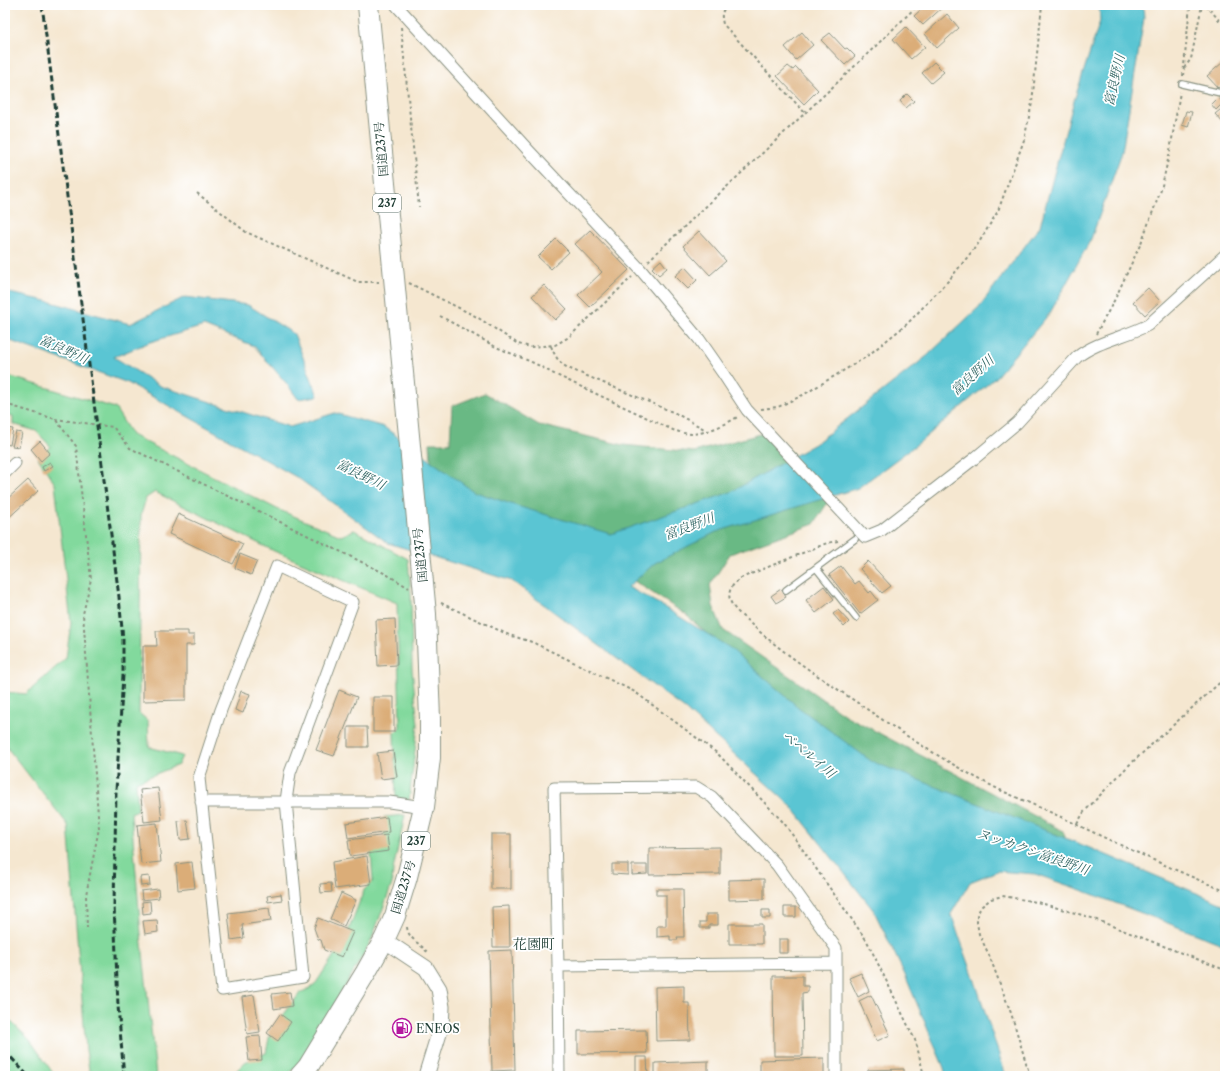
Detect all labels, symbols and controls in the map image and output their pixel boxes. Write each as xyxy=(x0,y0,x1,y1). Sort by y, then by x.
water label: 富良野川 xyxy=(1100,51,1128,107)
street label: 国道237号 xyxy=(371,121,391,177)
road number: 237 xyxy=(373,194,401,212)
water label: 富良野川 xyxy=(37,331,93,368)
water label: 富良野川 xyxy=(947,350,998,398)
water label: 富良野川 xyxy=(334,455,390,493)
water label: 富良野川 xyxy=(662,508,718,543)
street label: 国道237号 xyxy=(410,527,430,583)
water label: ベベルイ川 xyxy=(779,727,840,782)
water label: ヌッカクシ富良野川 xyxy=(975,824,1093,878)
road number: 237 xyxy=(402,832,430,850)
street label: 国道237号 xyxy=(388,858,418,916)
district label: 花園町 xyxy=(513,935,555,953)
fuel station icon: ENEOS xyxy=(391,1017,413,1039)
place label: ENEOS xyxy=(416,1021,460,1036)

